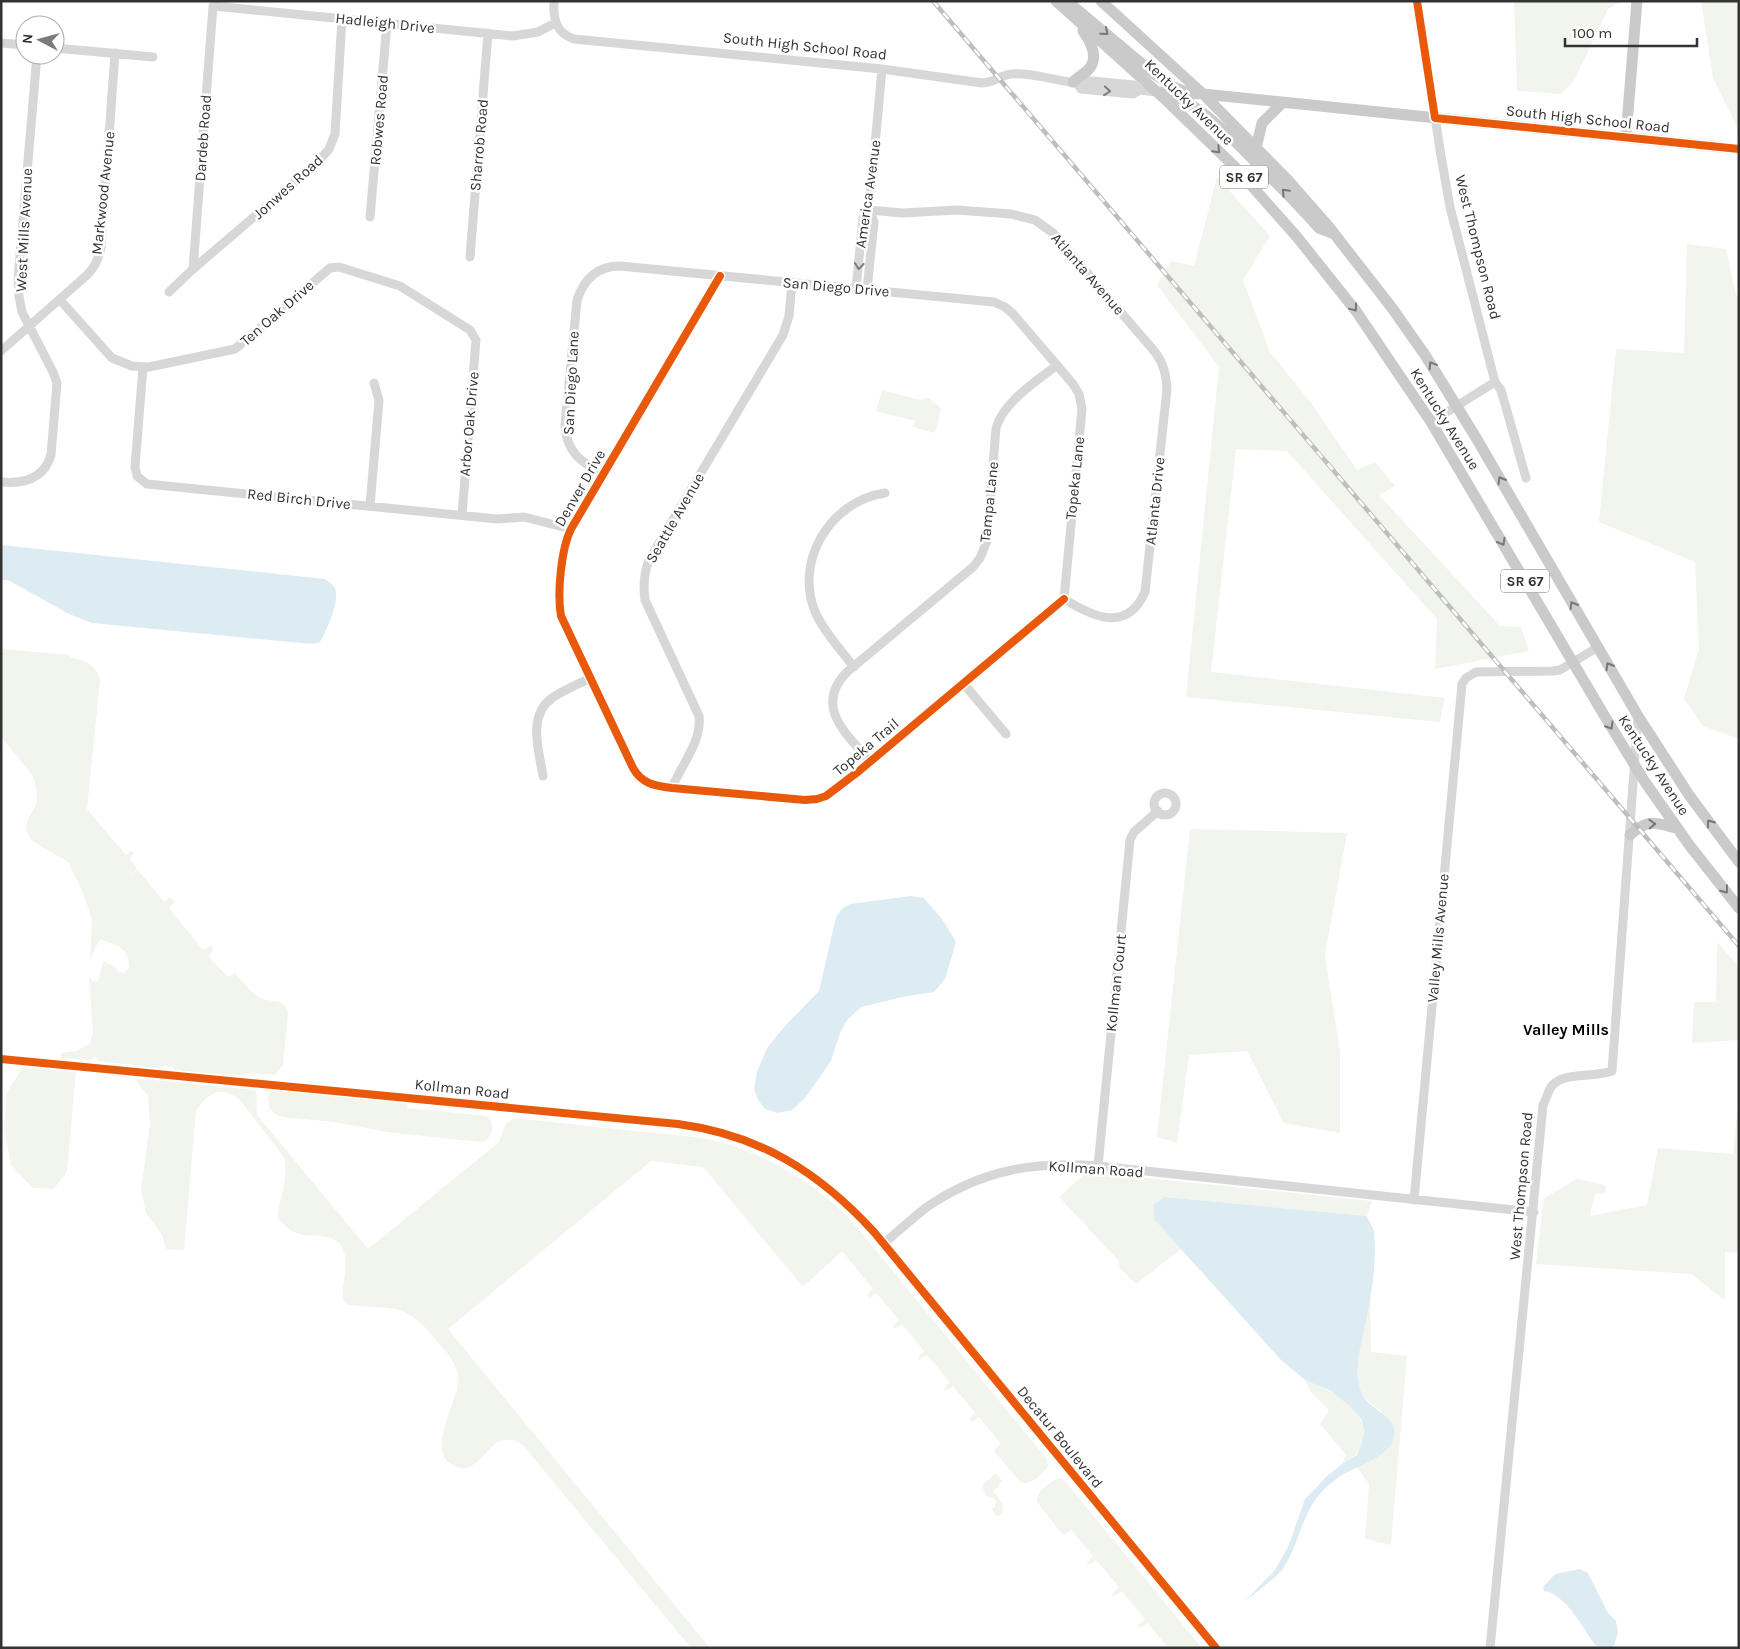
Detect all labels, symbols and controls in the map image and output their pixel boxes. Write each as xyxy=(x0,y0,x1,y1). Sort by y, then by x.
street label: Hadleigh Drive xyxy=(334,9,436,37)
north arrow xyxy=(15,15,65,65)
scale bar xyxy=(1565,15,1698,47)
text: 100 m xyxy=(1572,24,1612,42)
one-way arrow xyxy=(1099,26,1108,35)
street label: South High School Road xyxy=(722,28,888,64)
text: N xyxy=(19,33,37,45)
street label: Kentucky Avenue xyxy=(1141,55,1237,149)
street label: Robwes Road xyxy=(366,74,392,166)
one-way arrow xyxy=(1103,86,1111,97)
street label: Dardeb Road xyxy=(191,94,215,182)
street label: Sharrob Road xyxy=(466,98,492,192)
street label: South High School Road xyxy=(1505,101,1671,137)
street label: Markwood Avenue xyxy=(88,130,118,256)
street label: America Avenue xyxy=(851,139,885,249)
one-way arrow xyxy=(1211,144,1220,153)
street label: Jonwes Road xyxy=(249,151,327,223)
road number: SR 67 xyxy=(1220,166,1268,188)
street label: West Mills Avenue xyxy=(12,168,36,292)
street label: West Thompson Road xyxy=(1451,173,1505,321)
one-way arrow xyxy=(1282,188,1291,197)
street label: Atlanta Avenue xyxy=(1048,229,1128,319)
one-way arrow xyxy=(853,262,864,270)
street label: San Diego Drive xyxy=(782,273,890,301)
street label: Ten Oak Drive xyxy=(236,276,318,350)
one-way arrow xyxy=(1348,302,1356,311)
street label: San Diego Lane xyxy=(559,330,583,436)
one-way arrow xyxy=(1428,362,1438,371)
street label: Kentucky Avenue xyxy=(1407,365,1483,473)
street label: Arbor Oak Drive xyxy=(455,371,483,477)
street label: Topeka Lane xyxy=(1062,436,1088,520)
street label: Denver Drive xyxy=(551,446,609,530)
street label: Atlanta Drive xyxy=(1141,456,1169,546)
street label: Tampa Lane xyxy=(976,461,1002,543)
street label: Seattle Avenue xyxy=(642,470,708,566)
one-way arrow xyxy=(1497,477,1507,486)
street label: Red Birch Drive xyxy=(246,485,352,513)
one-way arrow xyxy=(1496,537,1506,546)
road number: SR 67 xyxy=(1501,570,1549,592)
one-way arrow xyxy=(1569,601,1579,610)
one-way arrow xyxy=(1605,663,1615,672)
street label: Kentucky Avenue xyxy=(1615,711,1693,819)
street label: Topeka Trail xyxy=(830,714,902,780)
one-way arrow xyxy=(1604,720,1614,729)
one-way arrow xyxy=(1649,819,1657,829)
one-way arrow xyxy=(1707,819,1716,829)
street label: Valley Mills Avenue xyxy=(1423,873,1453,1003)
one-way arrow xyxy=(1719,884,1727,893)
street label: Kollman Court xyxy=(1102,933,1130,1033)
district label: Valley Mills xyxy=(1523,1020,1609,1039)
street label: Kollman Road xyxy=(414,1075,510,1103)
street label: West Thompson Road xyxy=(1506,1111,1536,1261)
street label: Kollman Road xyxy=(1048,1157,1144,1181)
street label: Decatur Boulevard xyxy=(1013,1382,1107,1492)

